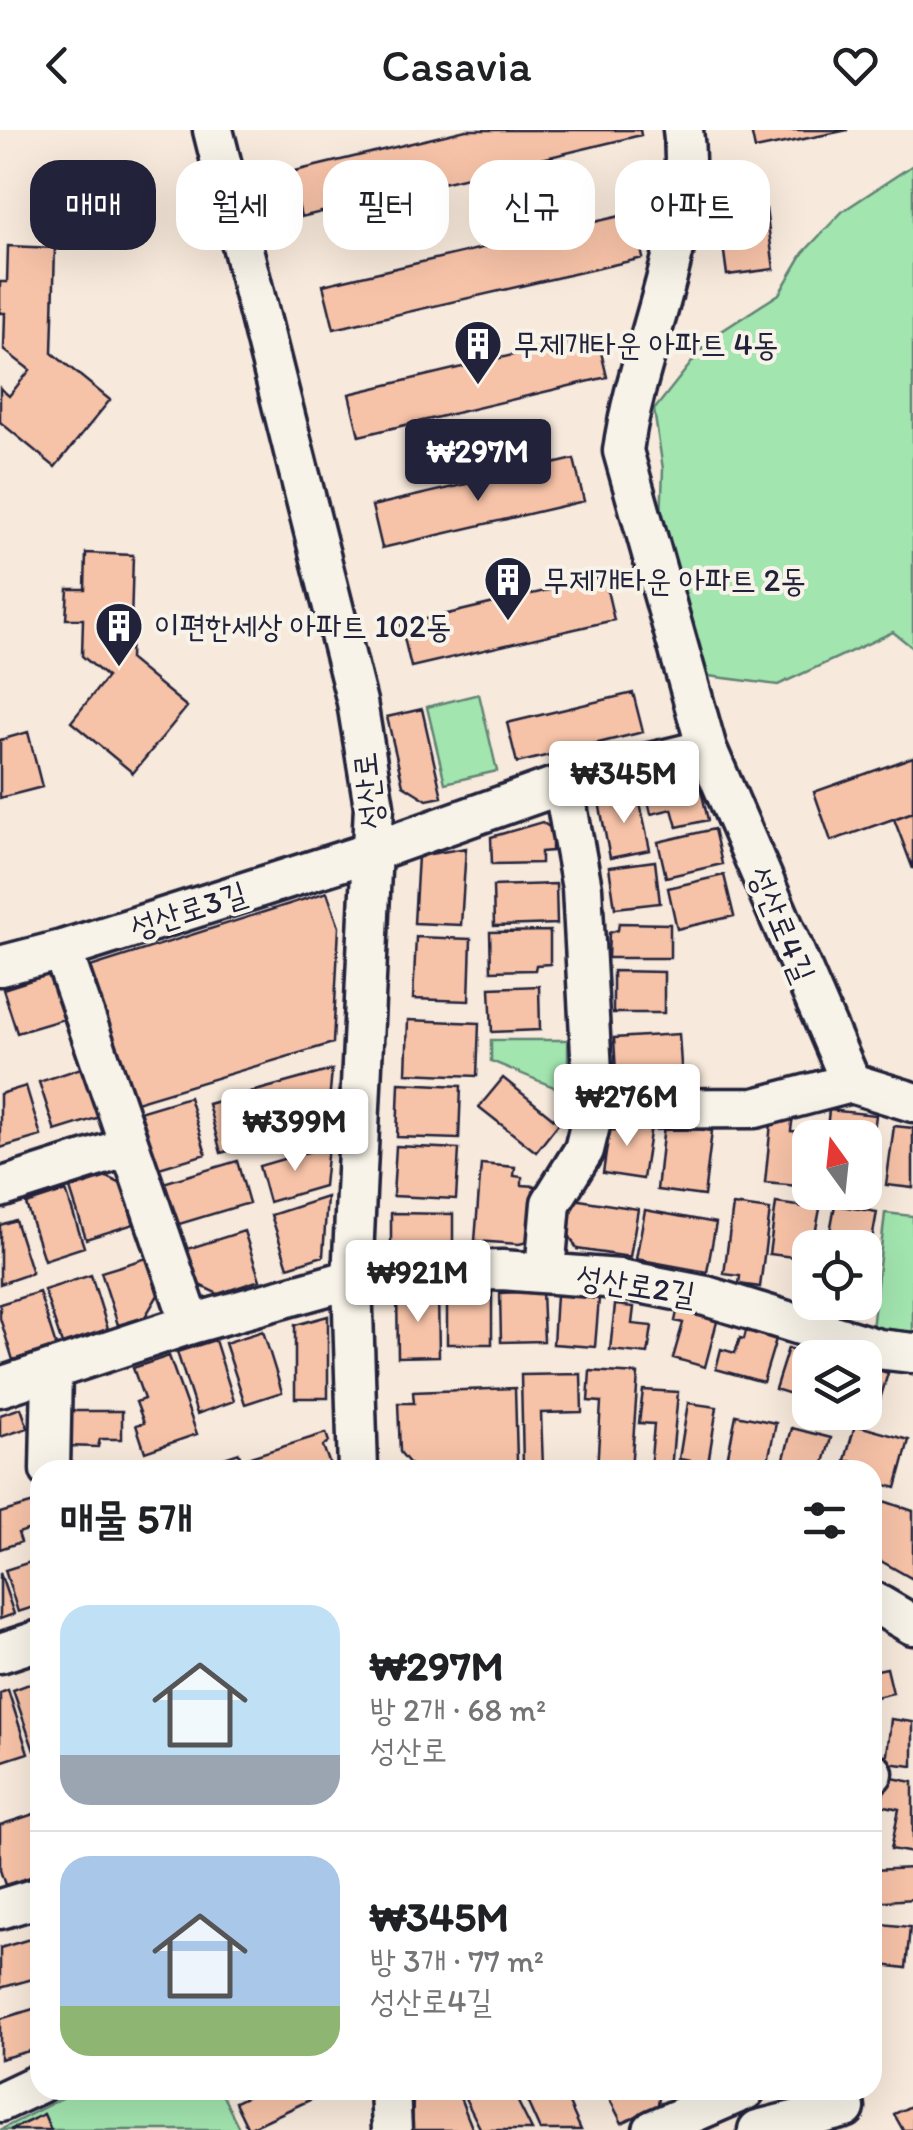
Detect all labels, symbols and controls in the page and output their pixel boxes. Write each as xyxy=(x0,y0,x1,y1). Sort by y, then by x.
icon: back xyxy=(30,38,85,93)
text: Casavia xyxy=(381,38,532,92)
icon: heart xyxy=(828,38,883,93)
chip: 매매 xyxy=(30,160,156,250)
chip: 월세 xyxy=(176,160,303,250)
chip: 필터 xyxy=(323,160,449,250)
chip: 신규 xyxy=(469,160,595,250)
chip: 아파트 xyxy=(615,160,770,250)
building icon: 무제개타운 아파트 4동 xyxy=(452,318,504,386)
place label: 무제개타운 아파트 4동 xyxy=(513,325,778,363)
pin: ₩297M xyxy=(408,419,548,504)
text: ₩297M xyxy=(427,432,529,470)
building icon: 무제개타운 아파트 2동 xyxy=(482,554,534,622)
place label: 무제개타운 아파트 2동 xyxy=(543,561,806,599)
building icon: 이편한세상 아파트 102동 xyxy=(93,600,145,668)
place label: 이편한세상 아파트 102동 xyxy=(154,607,452,645)
pin: ₩345M xyxy=(554,741,694,826)
street label: 성산로 xyxy=(345,751,391,831)
text: ₩345M xyxy=(571,754,677,792)
street label: 성산로4길 xyxy=(741,860,823,988)
street label: 성산로3길 xyxy=(125,873,251,947)
pin: ₩276M xyxy=(557,1064,697,1149)
text: ₩276M xyxy=(576,1077,678,1115)
pin: ₩399M xyxy=(225,1089,365,1174)
text: ₩399M xyxy=(243,1102,347,1140)
north arrow xyxy=(792,1120,882,1210)
map controls xyxy=(792,1120,882,1430)
button: locate xyxy=(792,1230,882,1320)
pin: ₩921M xyxy=(348,1240,488,1325)
text: ₩921M xyxy=(368,1253,468,1291)
street label: 성산로2길 xyxy=(574,1257,698,1313)
button: layers xyxy=(792,1340,882,1430)
text: 매물 5개 xyxy=(60,1493,193,1544)
icon: filters xyxy=(797,1493,852,1548)
text: ₩297M xyxy=(370,1640,504,1691)
icon: home xyxy=(140,1645,260,1765)
text: 방 2개 · 68 m² xyxy=(370,1691,546,1729)
text: 성산로 xyxy=(370,1731,447,1769)
text: ₩345M xyxy=(370,1891,509,1942)
icon: home xyxy=(140,1896,260,2016)
text: 방 3개 · 77 m² xyxy=(370,1942,544,1980)
text: 성산로4길 xyxy=(370,1982,492,2020)

